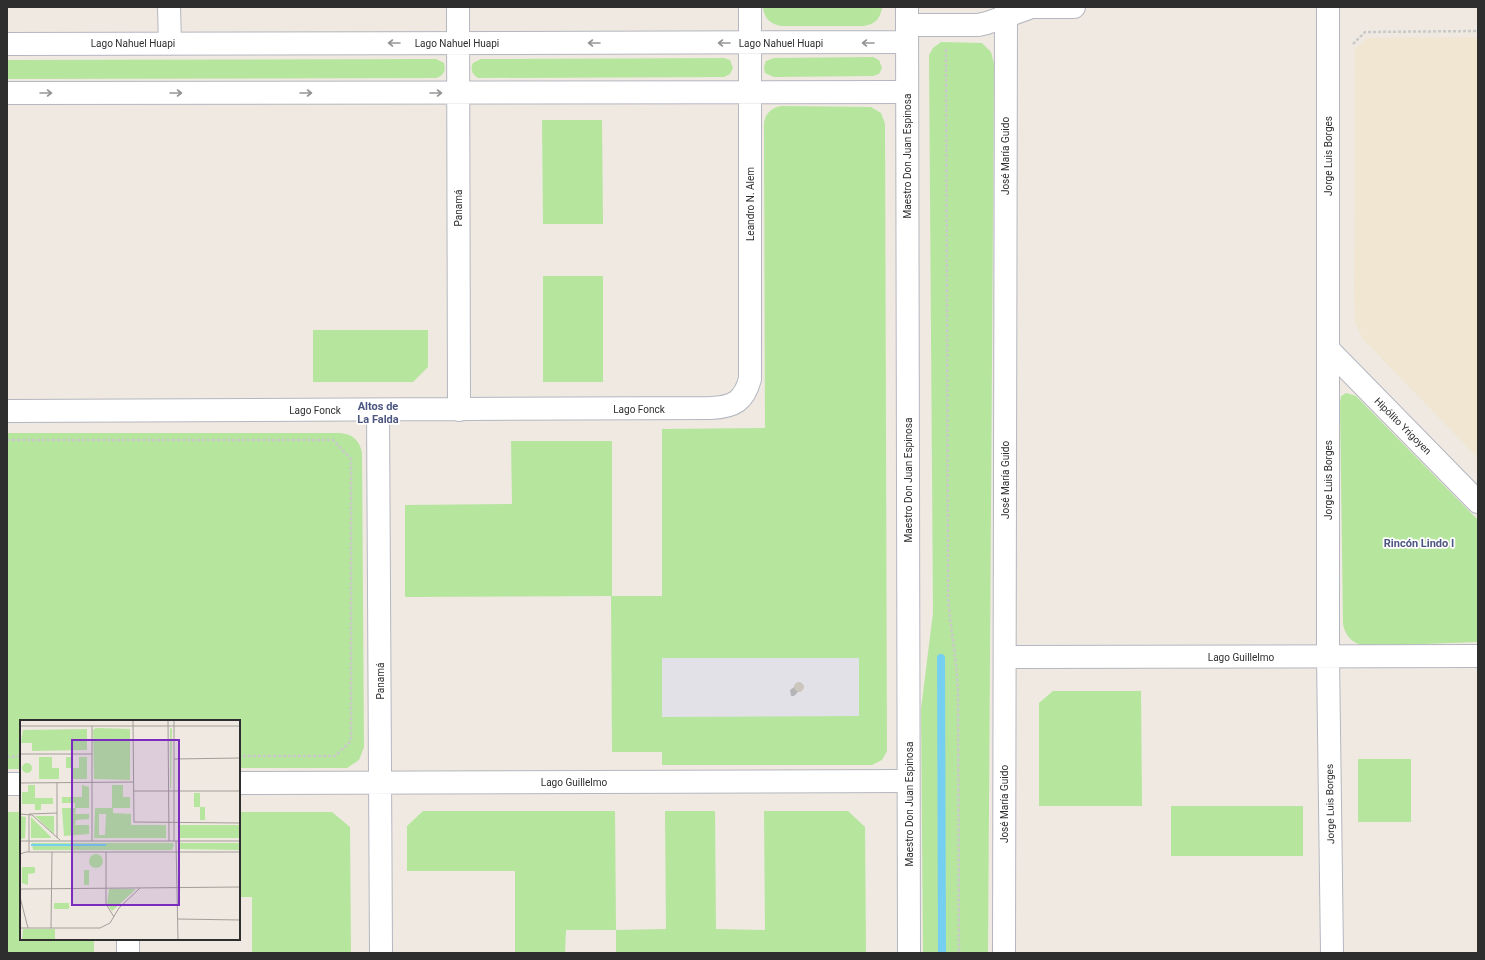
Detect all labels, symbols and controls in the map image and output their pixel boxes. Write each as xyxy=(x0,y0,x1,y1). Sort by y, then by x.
street label: Lago Nahuel Huapi xyxy=(91,38,175,49)
street label: Lago Nahuel Huapi xyxy=(415,38,499,49)
street label: Lago Nahuel Huapi xyxy=(739,38,823,49)
one-way arrow xyxy=(388,39,401,47)
one-way arrow xyxy=(588,39,601,47)
one-way arrow xyxy=(718,39,731,47)
one-way arrow xyxy=(862,39,875,46)
one-way arrow xyxy=(39,89,52,97)
one-way arrow xyxy=(169,89,182,97)
one-way arrow xyxy=(299,89,312,97)
one-way arrow xyxy=(429,89,442,97)
street label: Maestro Don Juan Espinosa xyxy=(902,94,913,218)
street label: Jorge Luis Borges xyxy=(1323,116,1334,196)
street label: José María Guido xyxy=(1000,117,1011,195)
street label: Leandro N. Alem xyxy=(745,167,756,241)
street label: Panamá xyxy=(453,190,464,226)
street label: Hipólito Yrigoyen xyxy=(1372,395,1434,457)
district label: Altos de La Falda xyxy=(357,400,399,426)
street label: Lago Fonck xyxy=(613,404,666,415)
street label: Lago Fonck xyxy=(289,405,342,416)
street label: Maestro Don Juan Espinosa xyxy=(903,418,914,542)
street label: Jorge Luis Borges xyxy=(1323,440,1334,520)
street label: José María Guido xyxy=(1000,441,1011,519)
district label: Rincón Lindo I xyxy=(1384,537,1454,550)
street label: Lago Guillelmo xyxy=(1208,652,1275,663)
street label: Panamá xyxy=(375,663,386,699)
inset map xyxy=(20,720,240,940)
street label: Maestro Don Juan Espinosa xyxy=(904,742,915,866)
street label: Jorge Luis Borges xyxy=(1324,764,1336,844)
street label: José María Guido xyxy=(999,765,1010,843)
street label: Lago Guillelmo xyxy=(541,777,608,788)

